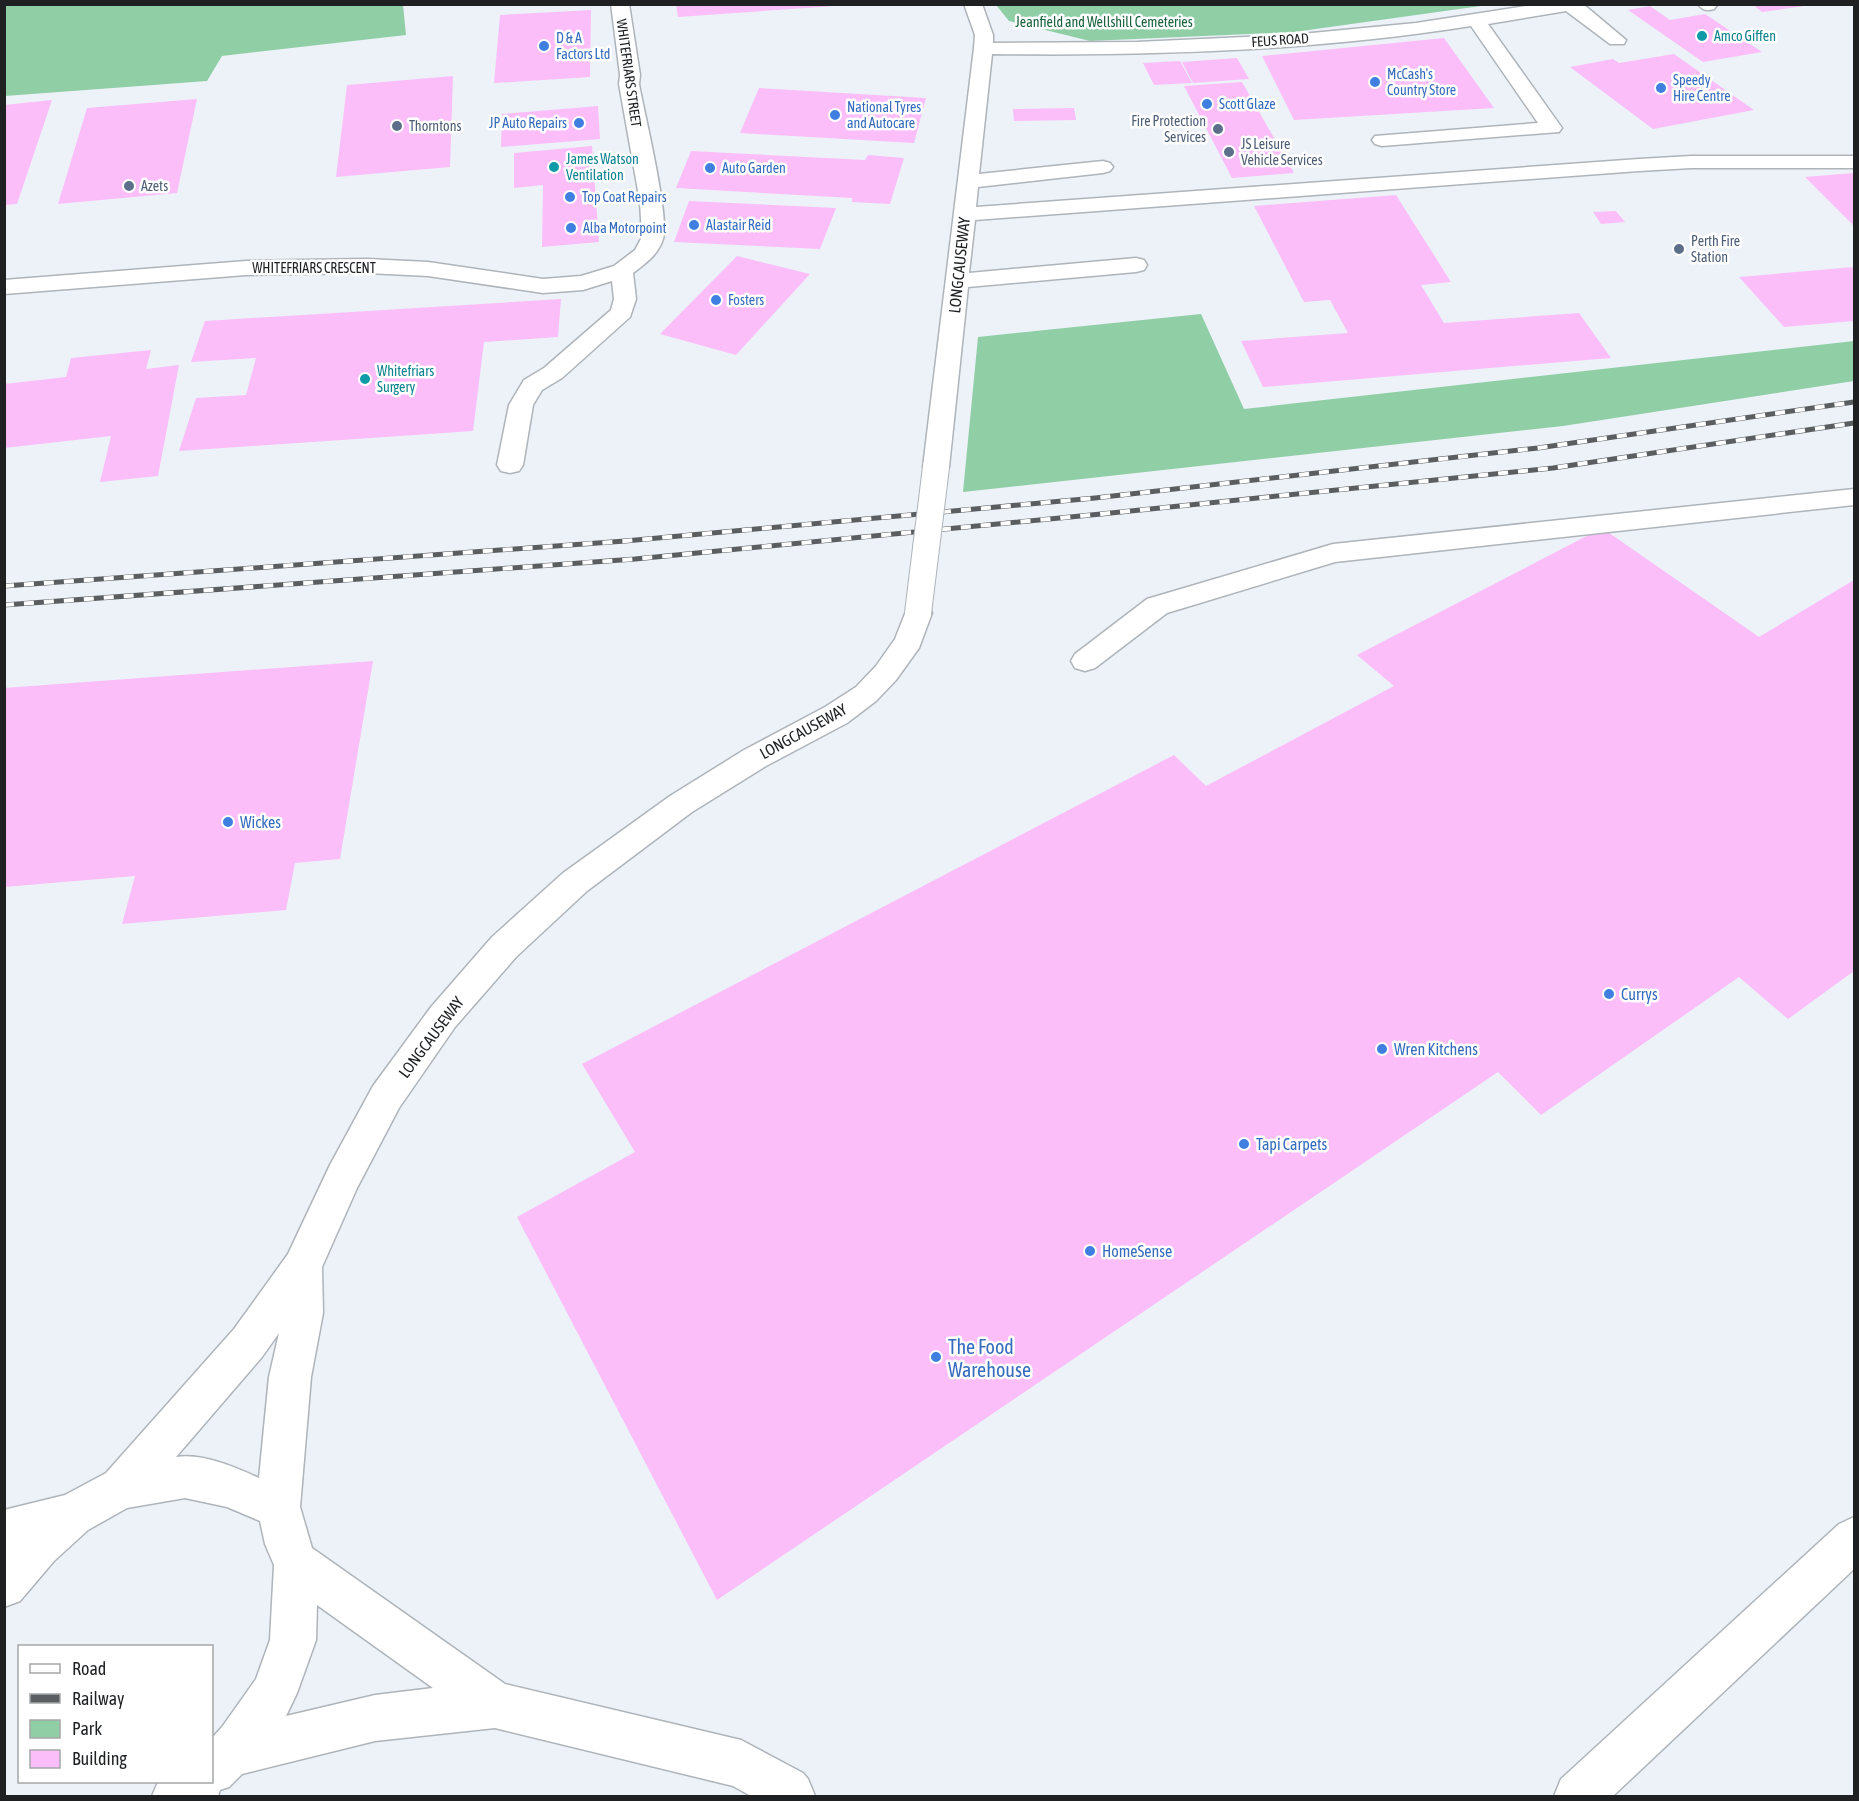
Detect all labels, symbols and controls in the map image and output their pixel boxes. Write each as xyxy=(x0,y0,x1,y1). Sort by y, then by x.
park label: Jeanfield and Wellshill Cemeteries xyxy=(1015,14,1193,30)
street label: WHITEFRIARS STREET xyxy=(613,18,645,128)
place label: Amco Giffen xyxy=(1714,28,1776,44)
marker: Amco Giffen xyxy=(1695,29,1709,43)
place label: D & A Factors Ltd xyxy=(556,30,610,62)
street label: FEUS ROAD xyxy=(1251,30,1309,50)
marker: D & A Factors Ltd xyxy=(537,39,551,53)
place label: McCash's Country Store xyxy=(1387,66,1456,98)
place label: Speedy Hire Centre xyxy=(1673,72,1731,104)
marker: McCash's Country Store xyxy=(1368,75,1382,89)
marker: Speedy Hire Centre xyxy=(1654,81,1668,95)
place label: Scott Glaze xyxy=(1219,96,1276,112)
marker: Scott Glaze xyxy=(1200,97,1214,111)
place label: National Tyres and Autocare xyxy=(847,99,921,131)
marker: National Tyres and Autocare xyxy=(828,108,842,122)
place label: Fire Protection Services xyxy=(1131,113,1206,145)
place label: JP Auto Repairs xyxy=(489,115,567,131)
marker: JP Auto Repairs xyxy=(572,116,586,130)
place label: Thorntons xyxy=(409,118,461,134)
marker: Thorntons xyxy=(390,119,404,133)
marker: Fire Protection Services xyxy=(1211,122,1225,136)
place label: JS Leisure Vehicle Services xyxy=(1241,136,1323,168)
marker: JS Leisure Vehicle Services xyxy=(1222,145,1236,159)
place label: James Watson Ventilation xyxy=(566,151,639,183)
marker: James Watson Ventilation xyxy=(547,160,561,174)
place label: Auto Garden xyxy=(722,160,786,176)
marker: Auto Garden xyxy=(703,161,717,175)
place label: Azets xyxy=(141,178,168,194)
marker: Azets xyxy=(122,179,136,193)
place label: Top Coat Repairs xyxy=(582,189,667,205)
marker: Top Coat Repairs xyxy=(563,190,577,204)
street label: LONGCAUSEWAY xyxy=(945,215,973,314)
place label: Alastair Reid xyxy=(706,217,771,233)
marker: Alastair Reid xyxy=(687,218,701,232)
place label: Alba Motorpoint xyxy=(583,220,666,236)
marker: Alba Motorpoint xyxy=(564,221,578,235)
place label: Perth Fire Station xyxy=(1691,233,1740,265)
marker: Perth Fire Station xyxy=(1672,242,1686,256)
street label: WHITEFRIARS CRESCENT xyxy=(252,260,376,276)
place label: Fosters xyxy=(728,292,764,308)
marker: Fosters xyxy=(709,293,723,307)
place label: Whitefriars Surgery xyxy=(377,363,434,395)
marker: Whitefriars Surgery xyxy=(358,372,372,386)
street label: LONGCAUSEWAY xyxy=(756,699,850,762)
place label: Wickes xyxy=(240,813,281,831)
marker: Wickes xyxy=(221,815,235,829)
place label: Currys xyxy=(1621,985,1658,1004)
marker: Currys xyxy=(1602,987,1616,1001)
street label: LONGCAUSEWAY xyxy=(395,992,468,1081)
place label: Wren Kitchens xyxy=(1394,1040,1478,1058)
marker: Wren Kitchens xyxy=(1375,1042,1389,1056)
place label: Tapi Carpets xyxy=(1256,1135,1328,1154)
marker: Tapi Carpets xyxy=(1237,1137,1251,1151)
place label: HomeSense xyxy=(1102,1242,1172,1260)
marker: HomeSense xyxy=(1083,1244,1097,1258)
place label: The Food Warehouse xyxy=(948,1335,1031,1381)
marker: The Food Warehouse xyxy=(929,1350,943,1364)
legend xyxy=(18,1645,213,1783)
text: Road xyxy=(72,1658,106,1679)
text: Railway xyxy=(72,1688,124,1709)
text: Park xyxy=(72,1718,102,1739)
text: Building xyxy=(72,1748,127,1769)

